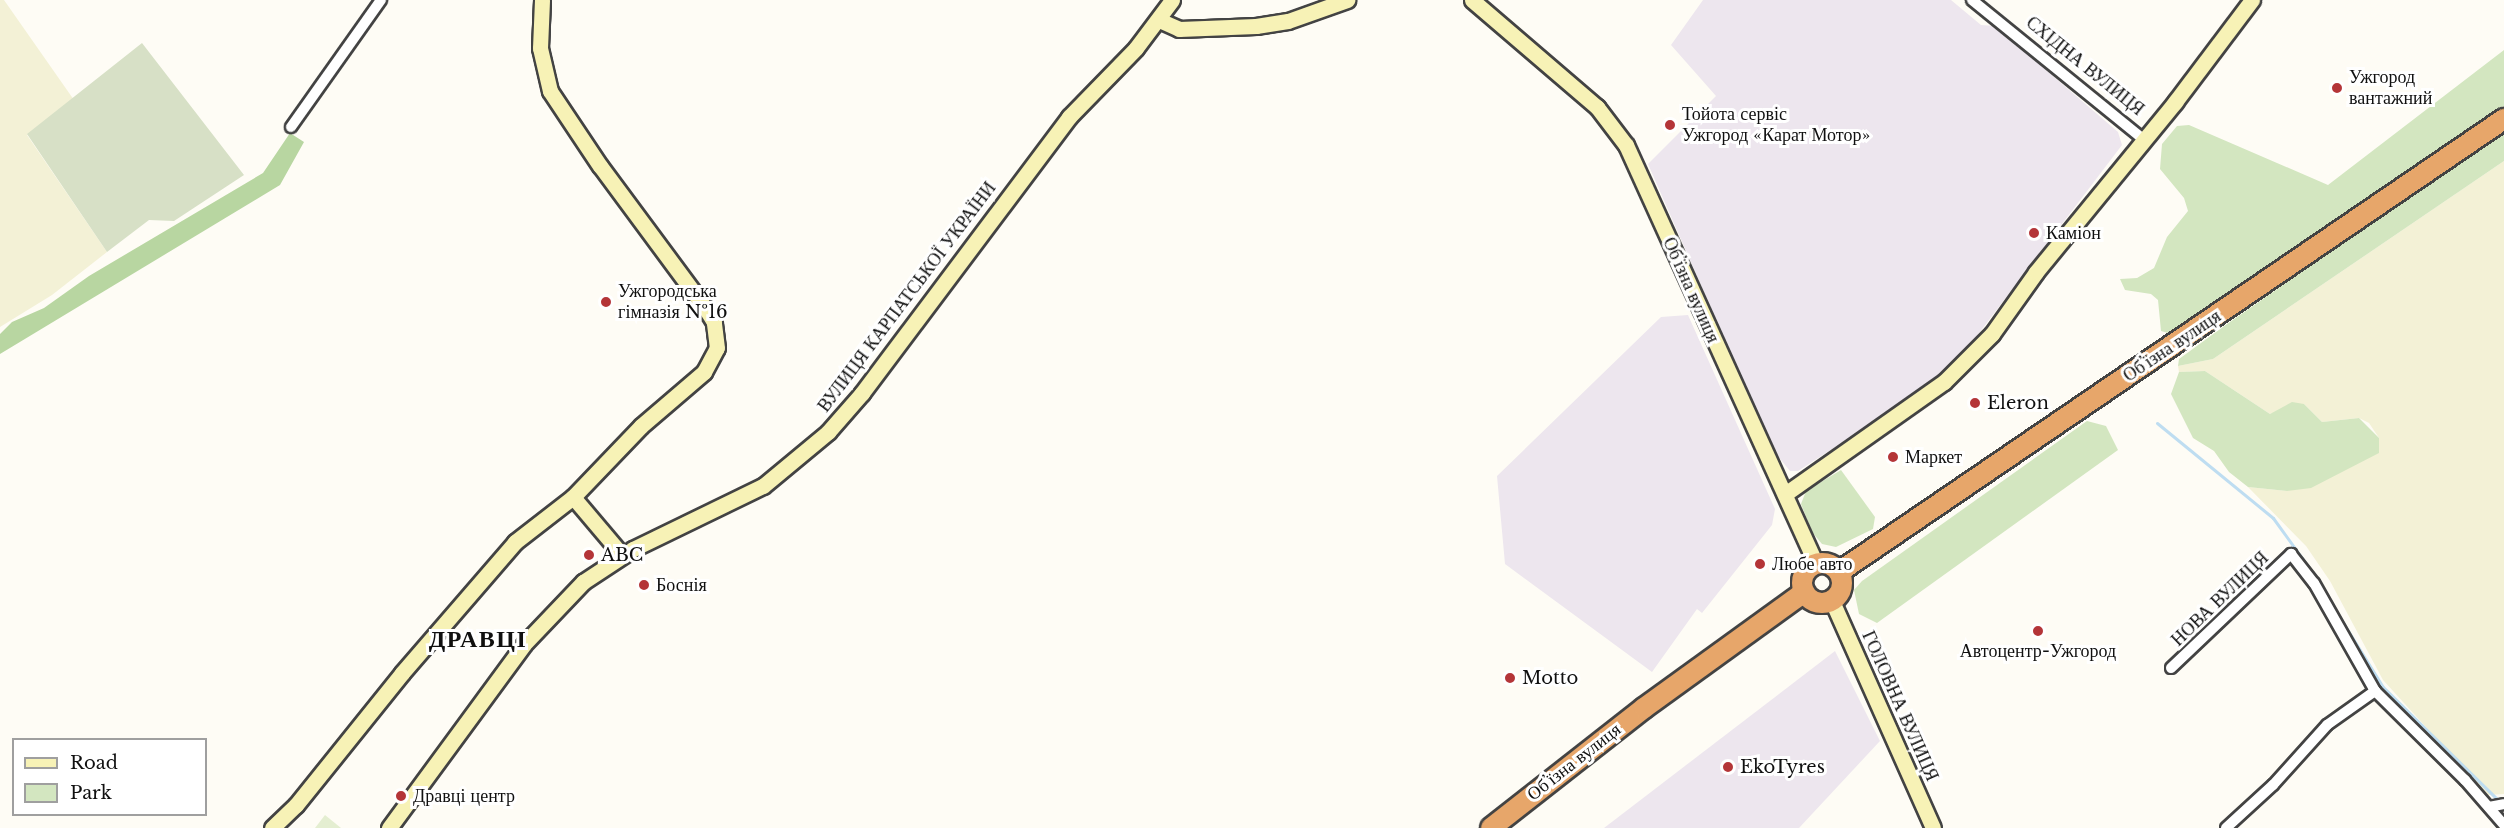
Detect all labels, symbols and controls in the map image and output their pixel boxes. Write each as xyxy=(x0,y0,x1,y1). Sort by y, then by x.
street label: СХІДНА ВУЛИЦЯ xyxy=(2022,12,2148,120)
place label: Ужгород вантажний xyxy=(2349,67,2432,110)
marker: Ужгород вантажний xyxy=(2330,81,2344,95)
place label: Тойота сервіс Ужгород «Карат Мотор» xyxy=(1682,104,1870,146)
marker: Тойота сервіс Ужгород «Карат Мотор» xyxy=(1663,118,1677,132)
street label: ВУЛИЦЯ КАРПАТСЬКОЇ УКРАЇНИ xyxy=(813,178,1001,416)
place label: Каміон xyxy=(2046,222,2101,244)
marker: Каміон xyxy=(2027,226,2041,240)
street label: Обʼїзна вулиця xyxy=(1658,234,1724,346)
place label: Ужгородська гімназія №16 xyxy=(618,281,728,324)
marker: Ужгородська гімназія №16 xyxy=(599,295,613,309)
street label: Обʼїзна вулиця xyxy=(2119,305,2225,387)
place label: Eleron xyxy=(1987,392,2049,414)
marker: Eleron xyxy=(1968,396,1982,410)
place label: Маркет xyxy=(1905,446,1962,468)
marker: Маркет xyxy=(1886,450,1900,464)
place label: ABC xyxy=(601,544,643,566)
street label: НОВА ВУЛИЦЯ xyxy=(2167,547,2273,651)
marker: ABC xyxy=(582,548,596,562)
place label: Любе авто xyxy=(1772,553,1852,575)
marker: Любе авто xyxy=(1753,557,1767,571)
place label: Боснія xyxy=(656,574,707,596)
marker: Боснія xyxy=(637,578,651,592)
marker: Автоцентр-Ужгород xyxy=(2031,624,2045,638)
district label: ДРАВЦІ xyxy=(429,625,527,653)
street label: ГОЛОВНА ВУЛИЦЯ xyxy=(1857,628,1943,784)
place label: Автоцентр-Ужгород xyxy=(1960,640,2116,662)
place label: Motto xyxy=(1522,667,1578,689)
marker: Motto xyxy=(1503,671,1517,685)
street label: Обʼїзна вулиця xyxy=(1523,719,1625,805)
legend xyxy=(12,738,207,816)
text: Road xyxy=(70,752,118,774)
place label: EkoTyres xyxy=(1740,756,1825,778)
marker: EkoTyres xyxy=(1721,760,1735,774)
text: Park xyxy=(70,782,112,804)
place label: Дравці центр xyxy=(413,785,515,807)
marker: Дравці центр xyxy=(394,789,408,803)

